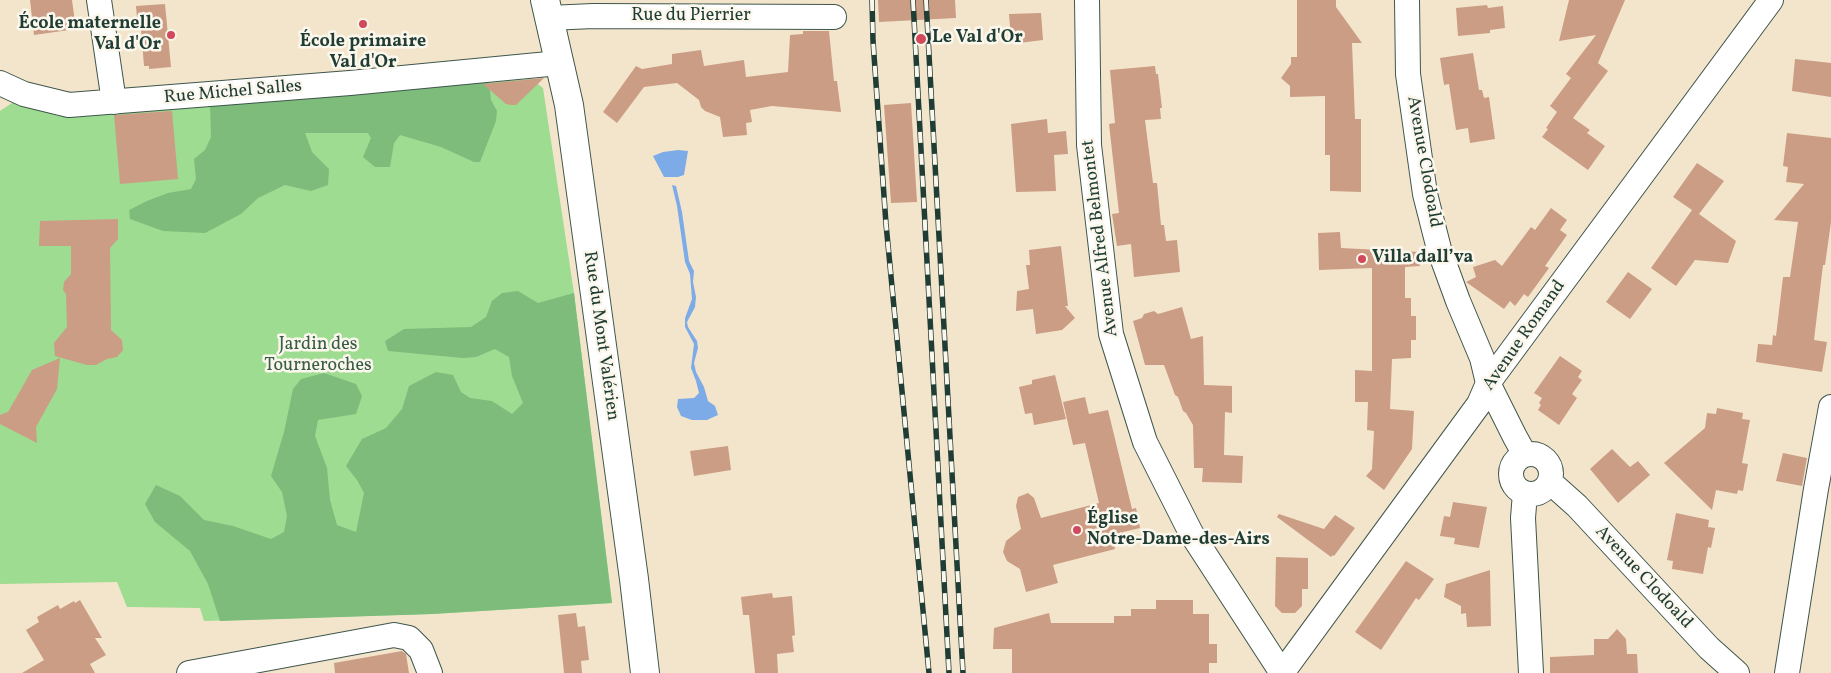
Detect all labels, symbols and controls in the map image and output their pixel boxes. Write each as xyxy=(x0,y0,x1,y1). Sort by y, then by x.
street label: Rue du Pierrier xyxy=(631,6,751,28)
place label: École maternelle Val d'Or xyxy=(19,14,161,56)
marker: École primaire Val d'Or xyxy=(357,18,369,30)
place label: Le Val d'Or xyxy=(932,28,1023,50)
marker: École maternelle Val d'Or xyxy=(165,29,177,41)
place label: École primaire Val d'Or xyxy=(300,32,426,74)
marker: Le Val d'Or xyxy=(914,32,928,46)
street label: Rue Michel Salles xyxy=(163,76,303,110)
street label: Avenue Clodoald xyxy=(1401,94,1445,230)
street label: Avenue Alfred Belmontet xyxy=(1078,138,1124,338)
place label: Villa dall’va xyxy=(1372,248,1473,270)
street label: Rue du Mont Valérien xyxy=(577,250,623,422)
marker: Villa dall’va xyxy=(1356,253,1368,265)
street label: Avenue Romand xyxy=(1479,277,1571,395)
park label: Jardin des Tourneroches xyxy=(264,335,372,378)
place label: Église Notre-Dame-des-Airs xyxy=(1087,509,1270,552)
street label: Avenue Clodoald xyxy=(1590,522,1696,634)
marker: Église Notre-Dame-des-Airs xyxy=(1071,524,1083,536)

